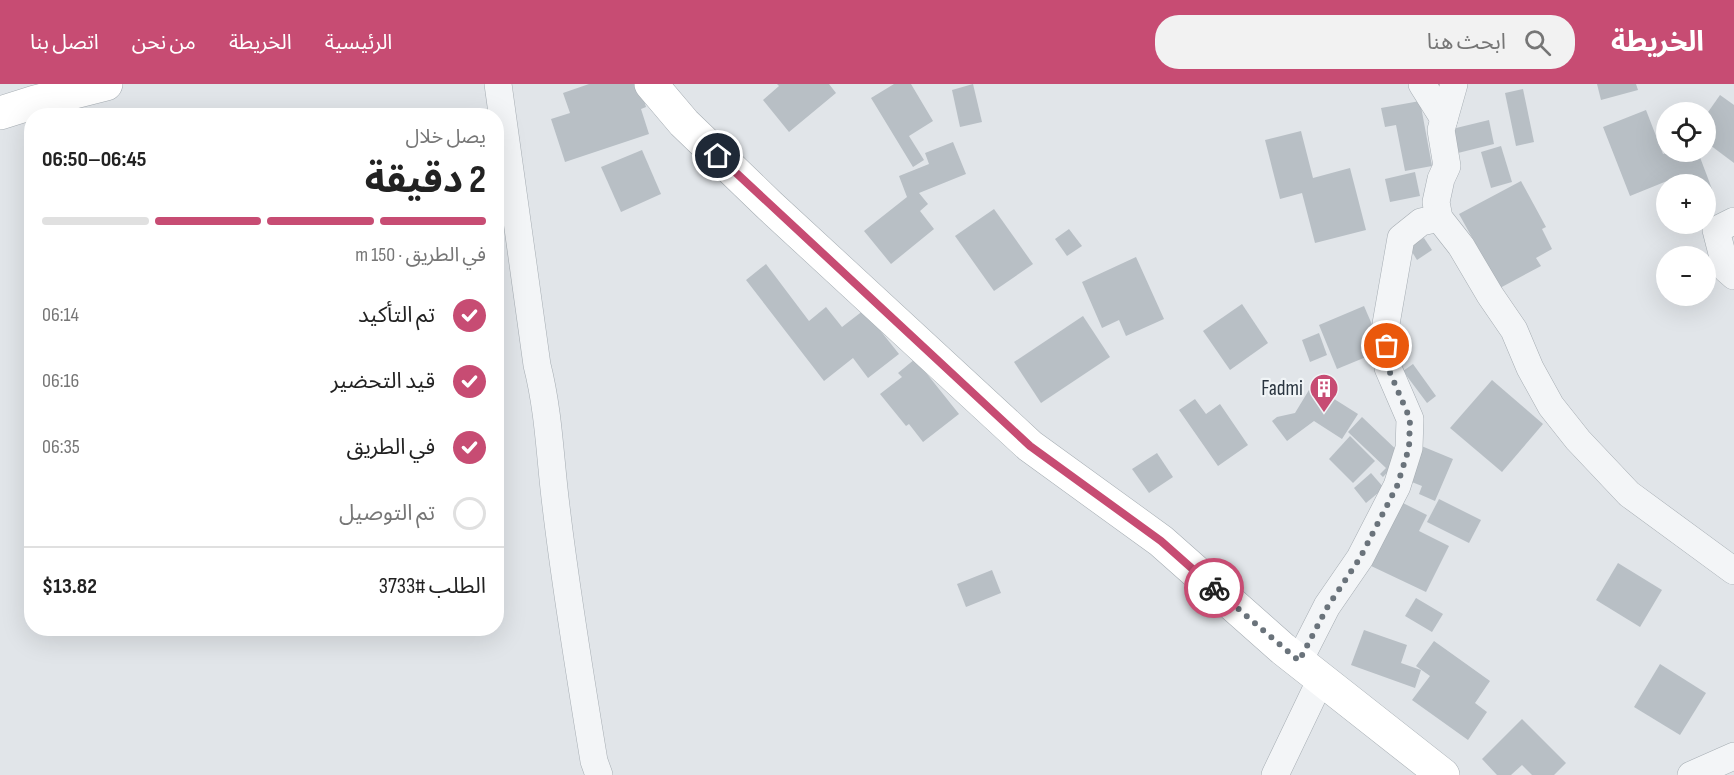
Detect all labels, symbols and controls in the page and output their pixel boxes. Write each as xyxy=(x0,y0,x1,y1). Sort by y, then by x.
search box xyxy=(1155,15,1575,69)
icon: search xyxy=(1521,26,1554,59)
text: الخريطة xyxy=(1611,26,1704,59)
text: ابحث هنا xyxy=(1427,29,1506,56)
text: اتصل بنا xyxy=(30,30,99,55)
text: من نحن xyxy=(132,30,196,55)
text: الخريطة xyxy=(229,30,292,55)
text: الرئيسية xyxy=(325,30,392,55)
map controls xyxy=(1656,102,1716,306)
button: locate xyxy=(1656,102,1716,162)
text: يصل خلال xyxy=(406,125,486,149)
pin xyxy=(692,130,743,181)
icon: home xyxy=(701,139,734,172)
text: 06:45–06:50 xyxy=(42,146,146,173)
text: 2 دقيقة xyxy=(365,157,486,204)
button: + xyxy=(1656,174,1716,234)
text: في الطريق · 150 m xyxy=(355,243,486,267)
button: − xyxy=(1656,246,1716,306)
icon: check xyxy=(453,299,486,332)
text: تم التأكيد xyxy=(358,302,435,329)
text: 06:14 xyxy=(42,303,79,327)
pin xyxy=(1361,320,1412,371)
icon: bag xyxy=(1370,329,1403,362)
icon: check xyxy=(453,365,486,398)
text: قيد التحضير xyxy=(331,368,435,395)
text: 06:16 xyxy=(42,369,79,393)
building icon: Fadmi xyxy=(1308,372,1340,414)
place label: Fadmi xyxy=(1261,376,1303,401)
icon: check xyxy=(453,431,486,464)
text: في الطريق xyxy=(346,434,435,461)
text: 06:35 xyxy=(42,435,80,459)
text: تم التوصيل xyxy=(339,500,435,527)
courier xyxy=(1184,558,1244,618)
icon: bike xyxy=(1198,572,1231,605)
text: $13.82 xyxy=(42,573,97,600)
text: الطلب #3733 xyxy=(379,573,486,600)

